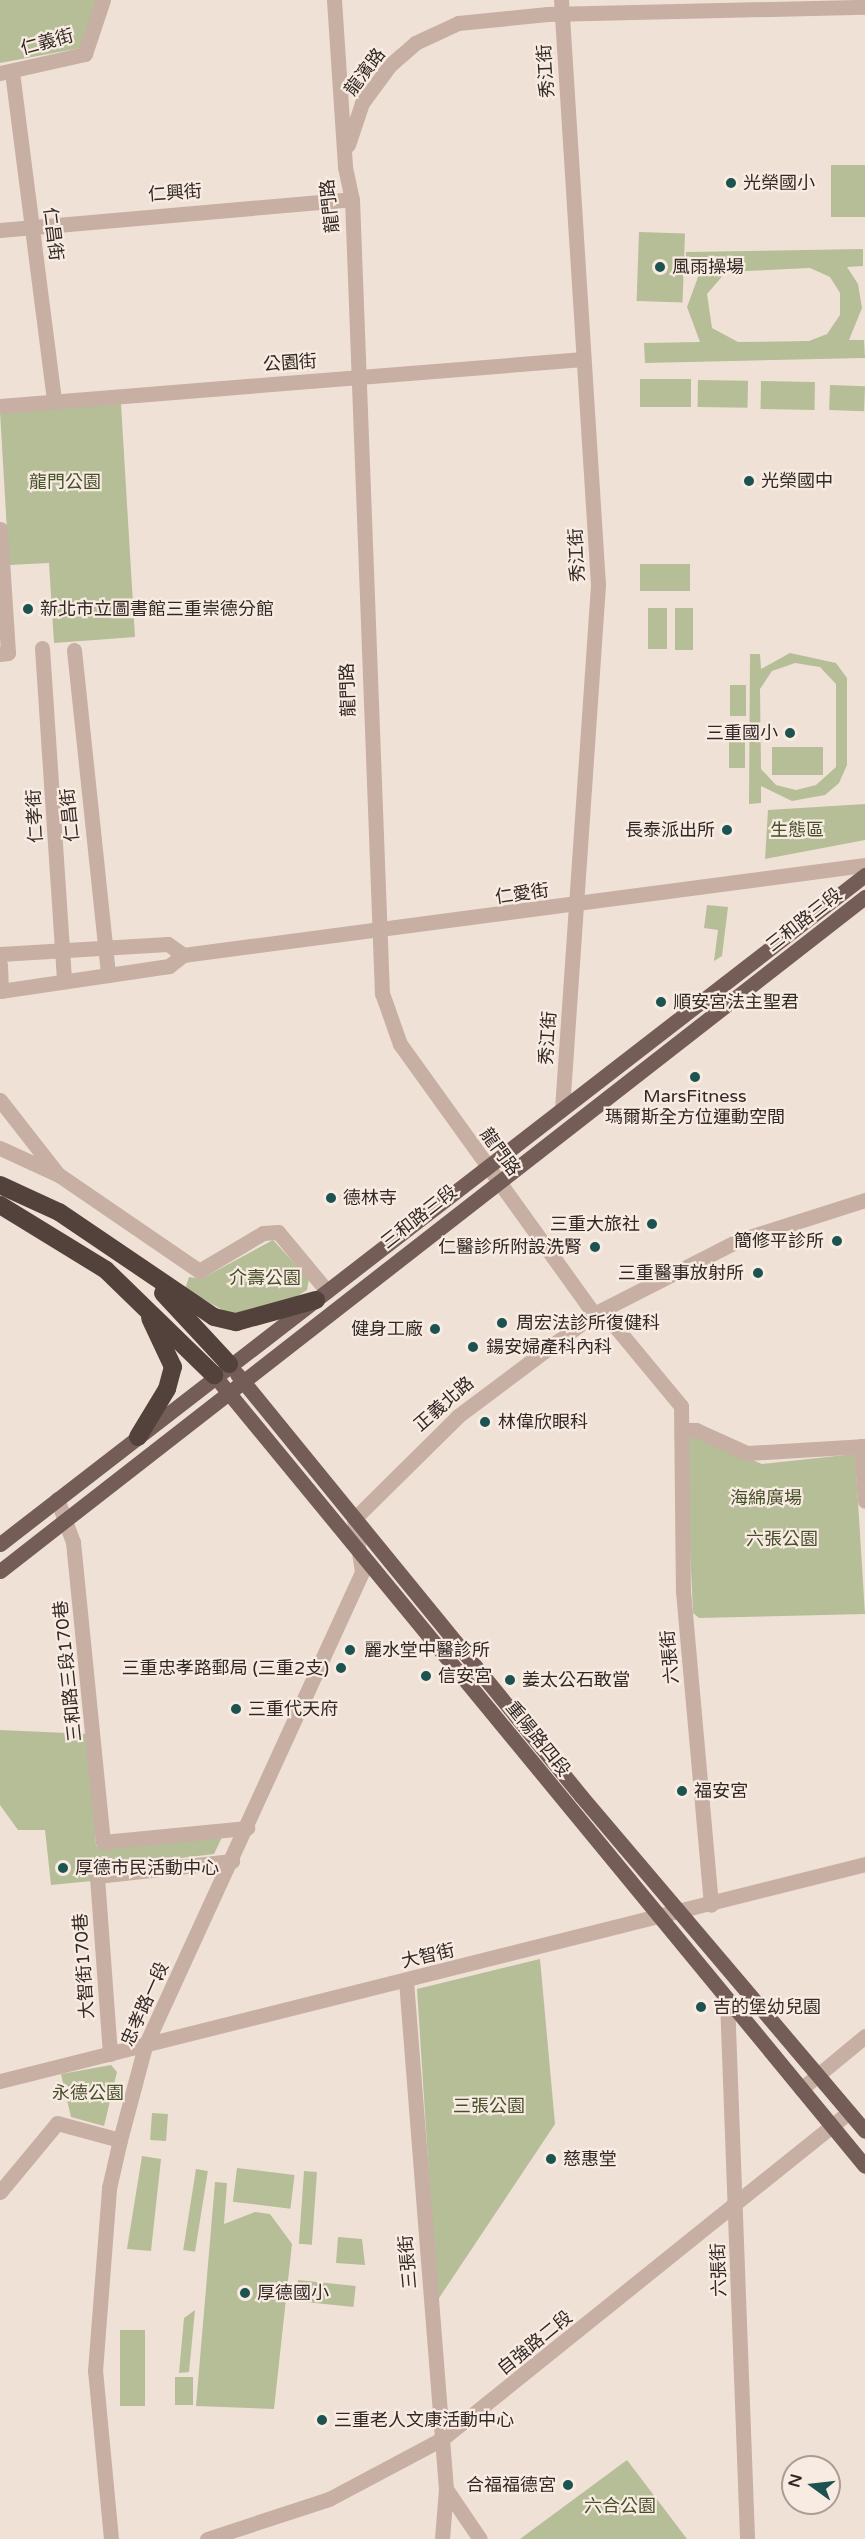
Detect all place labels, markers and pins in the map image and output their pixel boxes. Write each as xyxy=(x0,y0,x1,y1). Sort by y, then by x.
place label: 光榮國小 xyxy=(743,172,815,194)
marker: 光榮國小 xyxy=(724,176,738,190)
place label: 風雨操場 xyxy=(672,256,744,278)
marker: 風雨操場 xyxy=(653,260,667,274)
place label: 光榮國中 xyxy=(761,470,833,492)
marker: 光榮國中 xyxy=(742,474,756,488)
place label: 新北市立圖書館三重崇德分館 xyxy=(40,598,274,620)
marker: 新北市立圖書館三重崇德分館 xyxy=(21,602,35,616)
place label: 三重國小 xyxy=(706,722,778,744)
marker: 三重國小 xyxy=(783,726,797,740)
place label: 長泰派出所 xyxy=(625,819,715,841)
marker: 長泰派出所 xyxy=(720,823,734,837)
place label: 順安宮法主聖君 xyxy=(673,991,799,1013)
marker: 順安宮法主聖君 xyxy=(654,995,668,1009)
marker: MarsFitness 瑪爾斯全方位運動空間 xyxy=(688,1070,702,1084)
place label: MarsFitness 瑪爾斯全方位運動空間 xyxy=(605,1086,785,1128)
place label: 德林寺 xyxy=(343,1187,397,1209)
marker: 德林寺 xyxy=(324,1191,338,1205)
place label: 三重大旅社 xyxy=(550,1213,640,1235)
marker: 三重大旅社 xyxy=(645,1217,659,1231)
place label: 簡修平診所 xyxy=(734,1230,824,1252)
marker: 簡修平診所 xyxy=(828,1232,846,1250)
place label: 仁醫診所附設洗腎 xyxy=(438,1236,582,1258)
marker: 仁醫診所附設洗腎 xyxy=(586,1238,604,1256)
place label: 三重醫事放射所 xyxy=(618,1262,744,1284)
marker: 三重醫事放射所 xyxy=(749,1264,767,1282)
place label: 周宏法診所復健科 xyxy=(516,1312,660,1334)
marker: 周宏法診所復健科 xyxy=(493,1314,511,1332)
place label: 健身工廠 xyxy=(351,1318,423,1340)
marker: 健身工廠 xyxy=(428,1322,442,1336)
place label: 鍚安婦產科內科 xyxy=(486,1336,612,1358)
marker: 鍚安婦產科內科 xyxy=(464,1338,482,1356)
place label: 林偉欣眼科 xyxy=(498,1411,588,1433)
marker: 林偉欣眼科 xyxy=(476,1413,494,1431)
place label: 麗水堂中醫診所 xyxy=(364,1639,490,1661)
marker: 麗水堂中醫診所 xyxy=(341,1641,359,1659)
place label: 三重忠孝路郵局 (三重2支) xyxy=(122,1657,329,1679)
marker: 三重忠孝路郵局 (三重2支) xyxy=(334,1661,348,1675)
place label: 信安宮 xyxy=(438,1665,492,1687)
marker: 信安宮 xyxy=(419,1669,433,1683)
place label: 姜太公石敢當 xyxy=(522,1669,630,1691)
marker: 姜太公石敢當 xyxy=(503,1673,517,1687)
place label: 三重代天府 xyxy=(248,1698,338,1720)
marker: 三重代天府 xyxy=(229,1702,243,1716)
place label: 福安宮 xyxy=(694,1780,748,1802)
marker: 福安宮 xyxy=(675,1784,689,1798)
place label: 厚德市民活動中心 xyxy=(75,1857,219,1879)
marker: 厚德市民活動中心 xyxy=(56,1861,70,1875)
place label: 吉的堡幼兒園 xyxy=(713,1996,821,2018)
marker: 吉的堡幼兒園 xyxy=(694,2000,708,2014)
place label: 慈惠堂 xyxy=(563,2148,617,2170)
marker: 慈惠堂 xyxy=(544,2152,558,2166)
place label: 厚德國小 xyxy=(257,2282,329,2304)
marker: 厚德國小 xyxy=(238,2286,252,2300)
place label: 三重老人文康活動中心 xyxy=(334,2409,514,2431)
marker: 三重老人文康活動中心 xyxy=(315,2413,329,2427)
place label: 合福福德宮 xyxy=(466,2474,556,2496)
marker: 合福福德宮 xyxy=(561,2478,575,2492)

